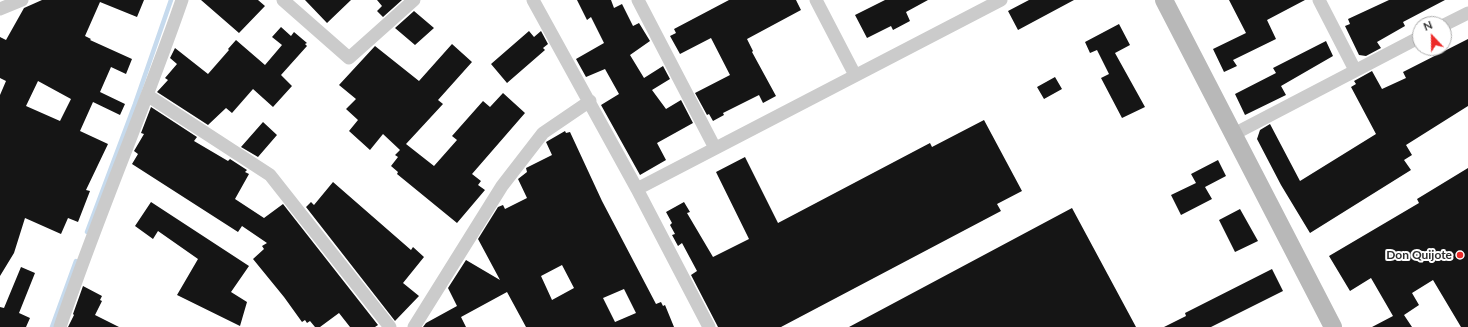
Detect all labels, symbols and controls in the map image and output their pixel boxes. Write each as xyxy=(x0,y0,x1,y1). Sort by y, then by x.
north arrow xyxy=(1412,16,1452,56)
text: N xyxy=(1421,18,1434,33)
place label: Don Quijote xyxy=(1386,248,1452,262)
marker: Don Quijote xyxy=(1455,250,1465,260)

